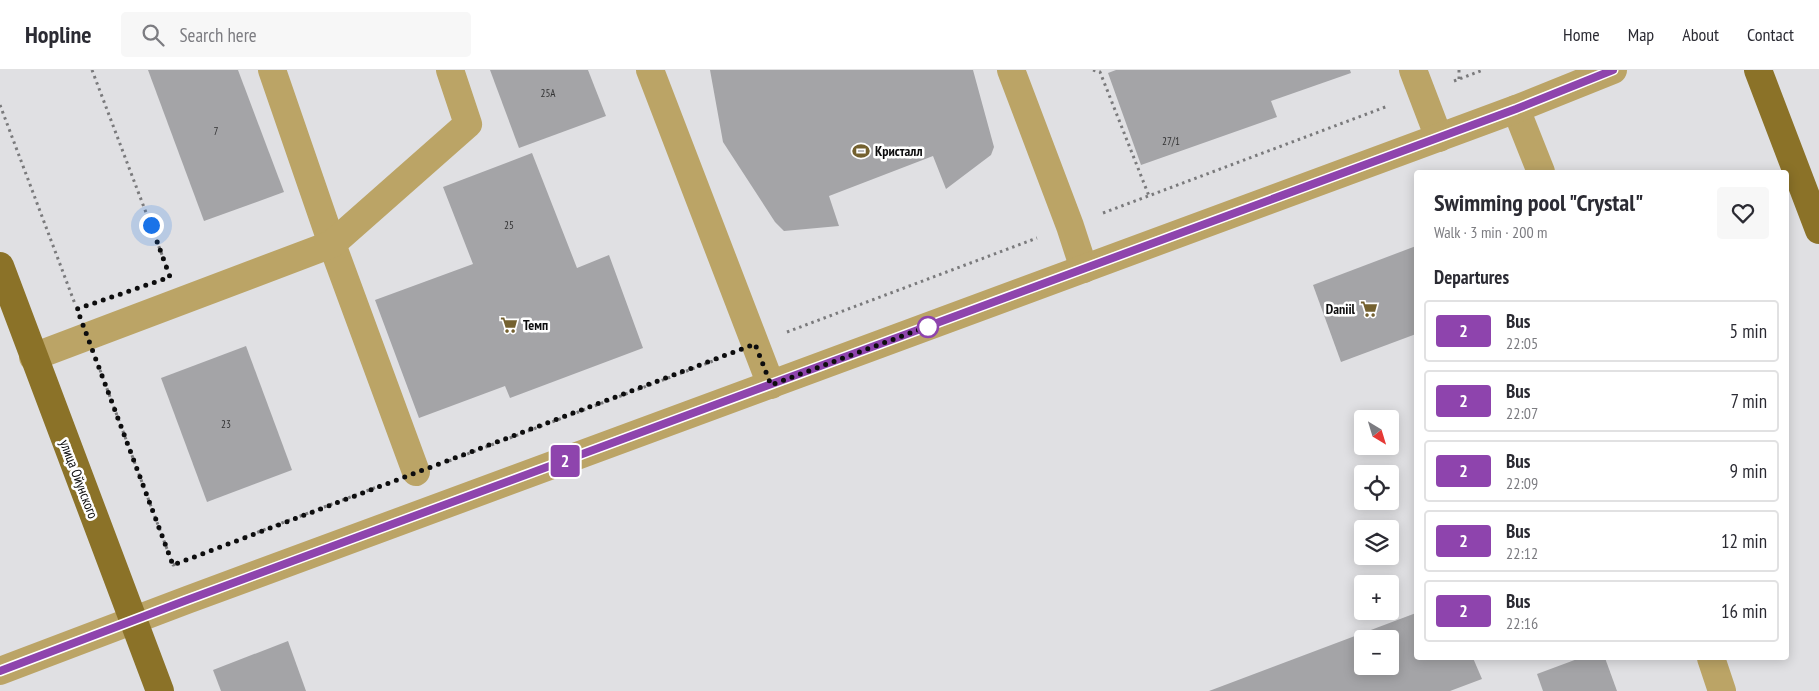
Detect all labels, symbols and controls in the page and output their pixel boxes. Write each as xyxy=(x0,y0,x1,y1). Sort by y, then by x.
search box xyxy=(121,12,471,57)
text: Hopline xyxy=(25,19,91,50)
icon: search xyxy=(139,21,167,49)
text: Search here xyxy=(179,23,257,47)
text: Home xyxy=(1563,23,1600,46)
text: Map xyxy=(1628,23,1654,46)
text: About xyxy=(1682,23,1719,46)
text: Contact xyxy=(1747,23,1794,46)
house number: 25А xyxy=(540,86,556,100)
house number: 7 xyxy=(214,124,219,138)
house number: 27/1 xyxy=(1162,134,1180,148)
sports icon: Кристалл xyxy=(851,141,871,161)
place label: Кристалл xyxy=(875,142,922,160)
text: Swimming pool "Crystal" xyxy=(1434,187,1644,218)
button: heart xyxy=(1717,187,1769,239)
your location xyxy=(139,213,164,238)
house number: 25 xyxy=(504,218,514,232)
text: Walk · 3 min · 200 m xyxy=(1434,222,1547,242)
text: Departures xyxy=(1434,265,1509,289)
supermarket icon: Daniil xyxy=(1359,299,1379,319)
place label: Daniil xyxy=(1326,300,1356,318)
text: Bus xyxy=(1506,309,1530,333)
supermarket icon: Темп xyxy=(499,315,519,335)
place label: Темп xyxy=(523,316,548,334)
unlabelled marker xyxy=(917,316,939,338)
text: 2 xyxy=(1459,319,1468,342)
text: 5 min xyxy=(1730,319,1767,343)
text: 22:05 xyxy=(1506,333,1538,353)
text: Bus xyxy=(1506,379,1530,403)
text: 2 xyxy=(1459,389,1468,412)
text: 7 min xyxy=(1730,389,1767,413)
text: 22:07 xyxy=(1506,403,1538,423)
north arrow xyxy=(1354,410,1399,455)
map controls xyxy=(1354,410,1399,675)
house number: 23 xyxy=(221,417,231,431)
street label: улица Ойунского xyxy=(56,437,102,521)
line badge: 2 xyxy=(549,445,581,477)
text: 2 xyxy=(561,449,569,472)
text: Bus xyxy=(1506,449,1530,473)
text: 2 xyxy=(1459,459,1468,482)
text: 9 min xyxy=(1730,459,1767,483)
button: locate xyxy=(1354,465,1399,510)
text: 22:09 xyxy=(1506,473,1538,493)
text: Bus xyxy=(1506,519,1530,543)
button: layers xyxy=(1354,520,1399,565)
text: 2 xyxy=(1459,529,1468,552)
text: 12 min xyxy=(1721,529,1767,553)
text: 22:12 xyxy=(1506,543,1538,563)
button: + xyxy=(1354,575,1399,620)
text: Bus xyxy=(1506,589,1530,613)
text: 2 xyxy=(1459,599,1468,622)
text: 16 min xyxy=(1721,599,1767,623)
text: 22:16 xyxy=(1506,613,1538,633)
button: − xyxy=(1354,630,1399,675)

